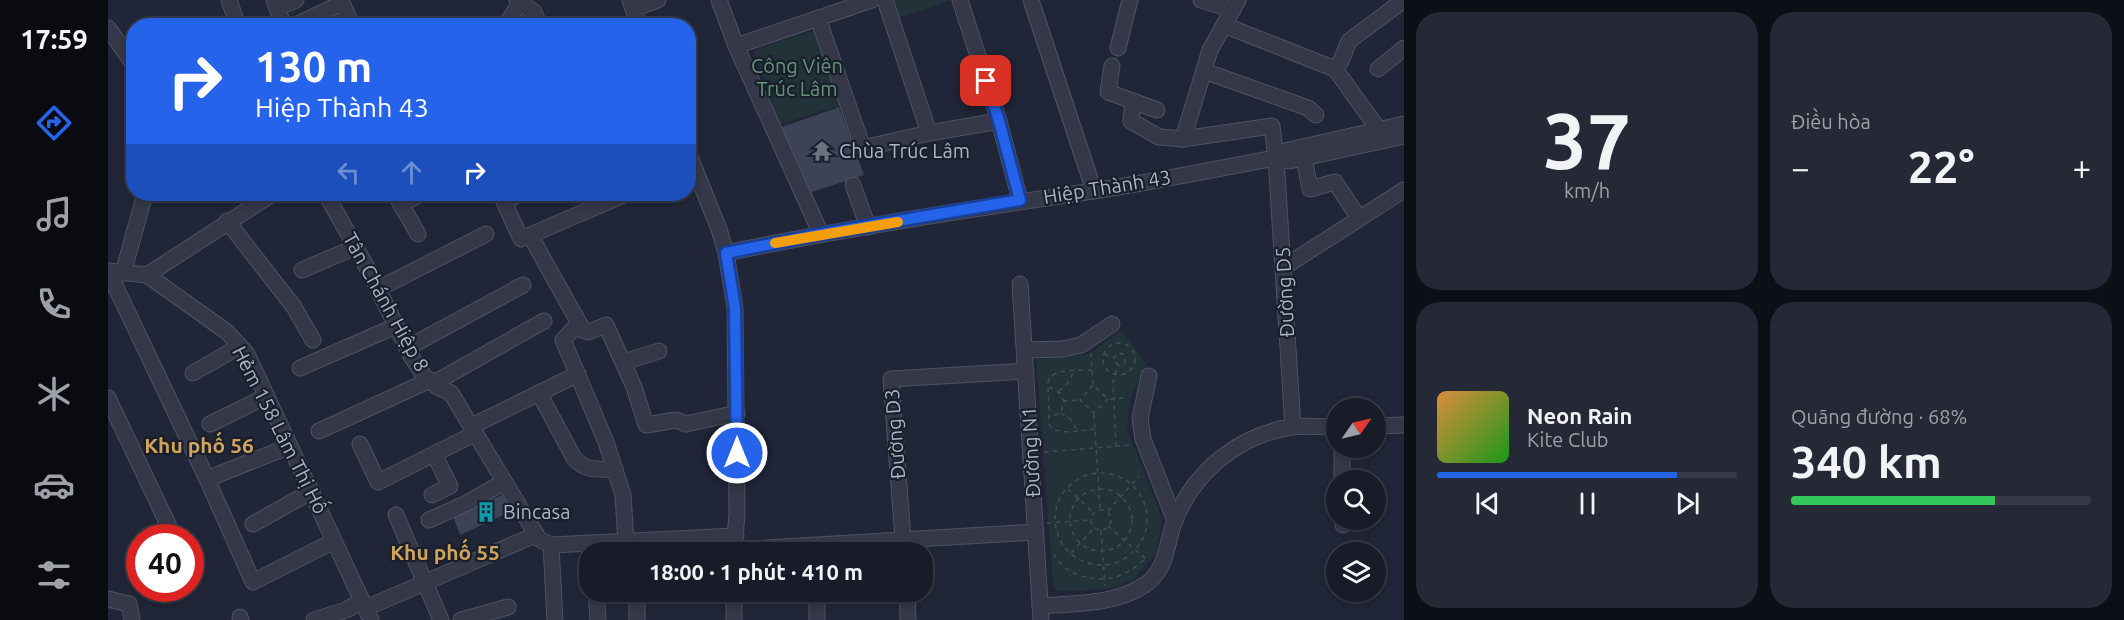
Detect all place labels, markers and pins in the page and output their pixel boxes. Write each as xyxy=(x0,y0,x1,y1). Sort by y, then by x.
pin xyxy=(960,55,1011,106)
temple icon: Chùa Trúc Lâm xyxy=(810,139,834,163)
place label: Chùa Trúc Lâm xyxy=(839,139,970,162)
building icon: Bincasa xyxy=(474,500,498,524)
place label: Bincasa xyxy=(503,500,570,523)

